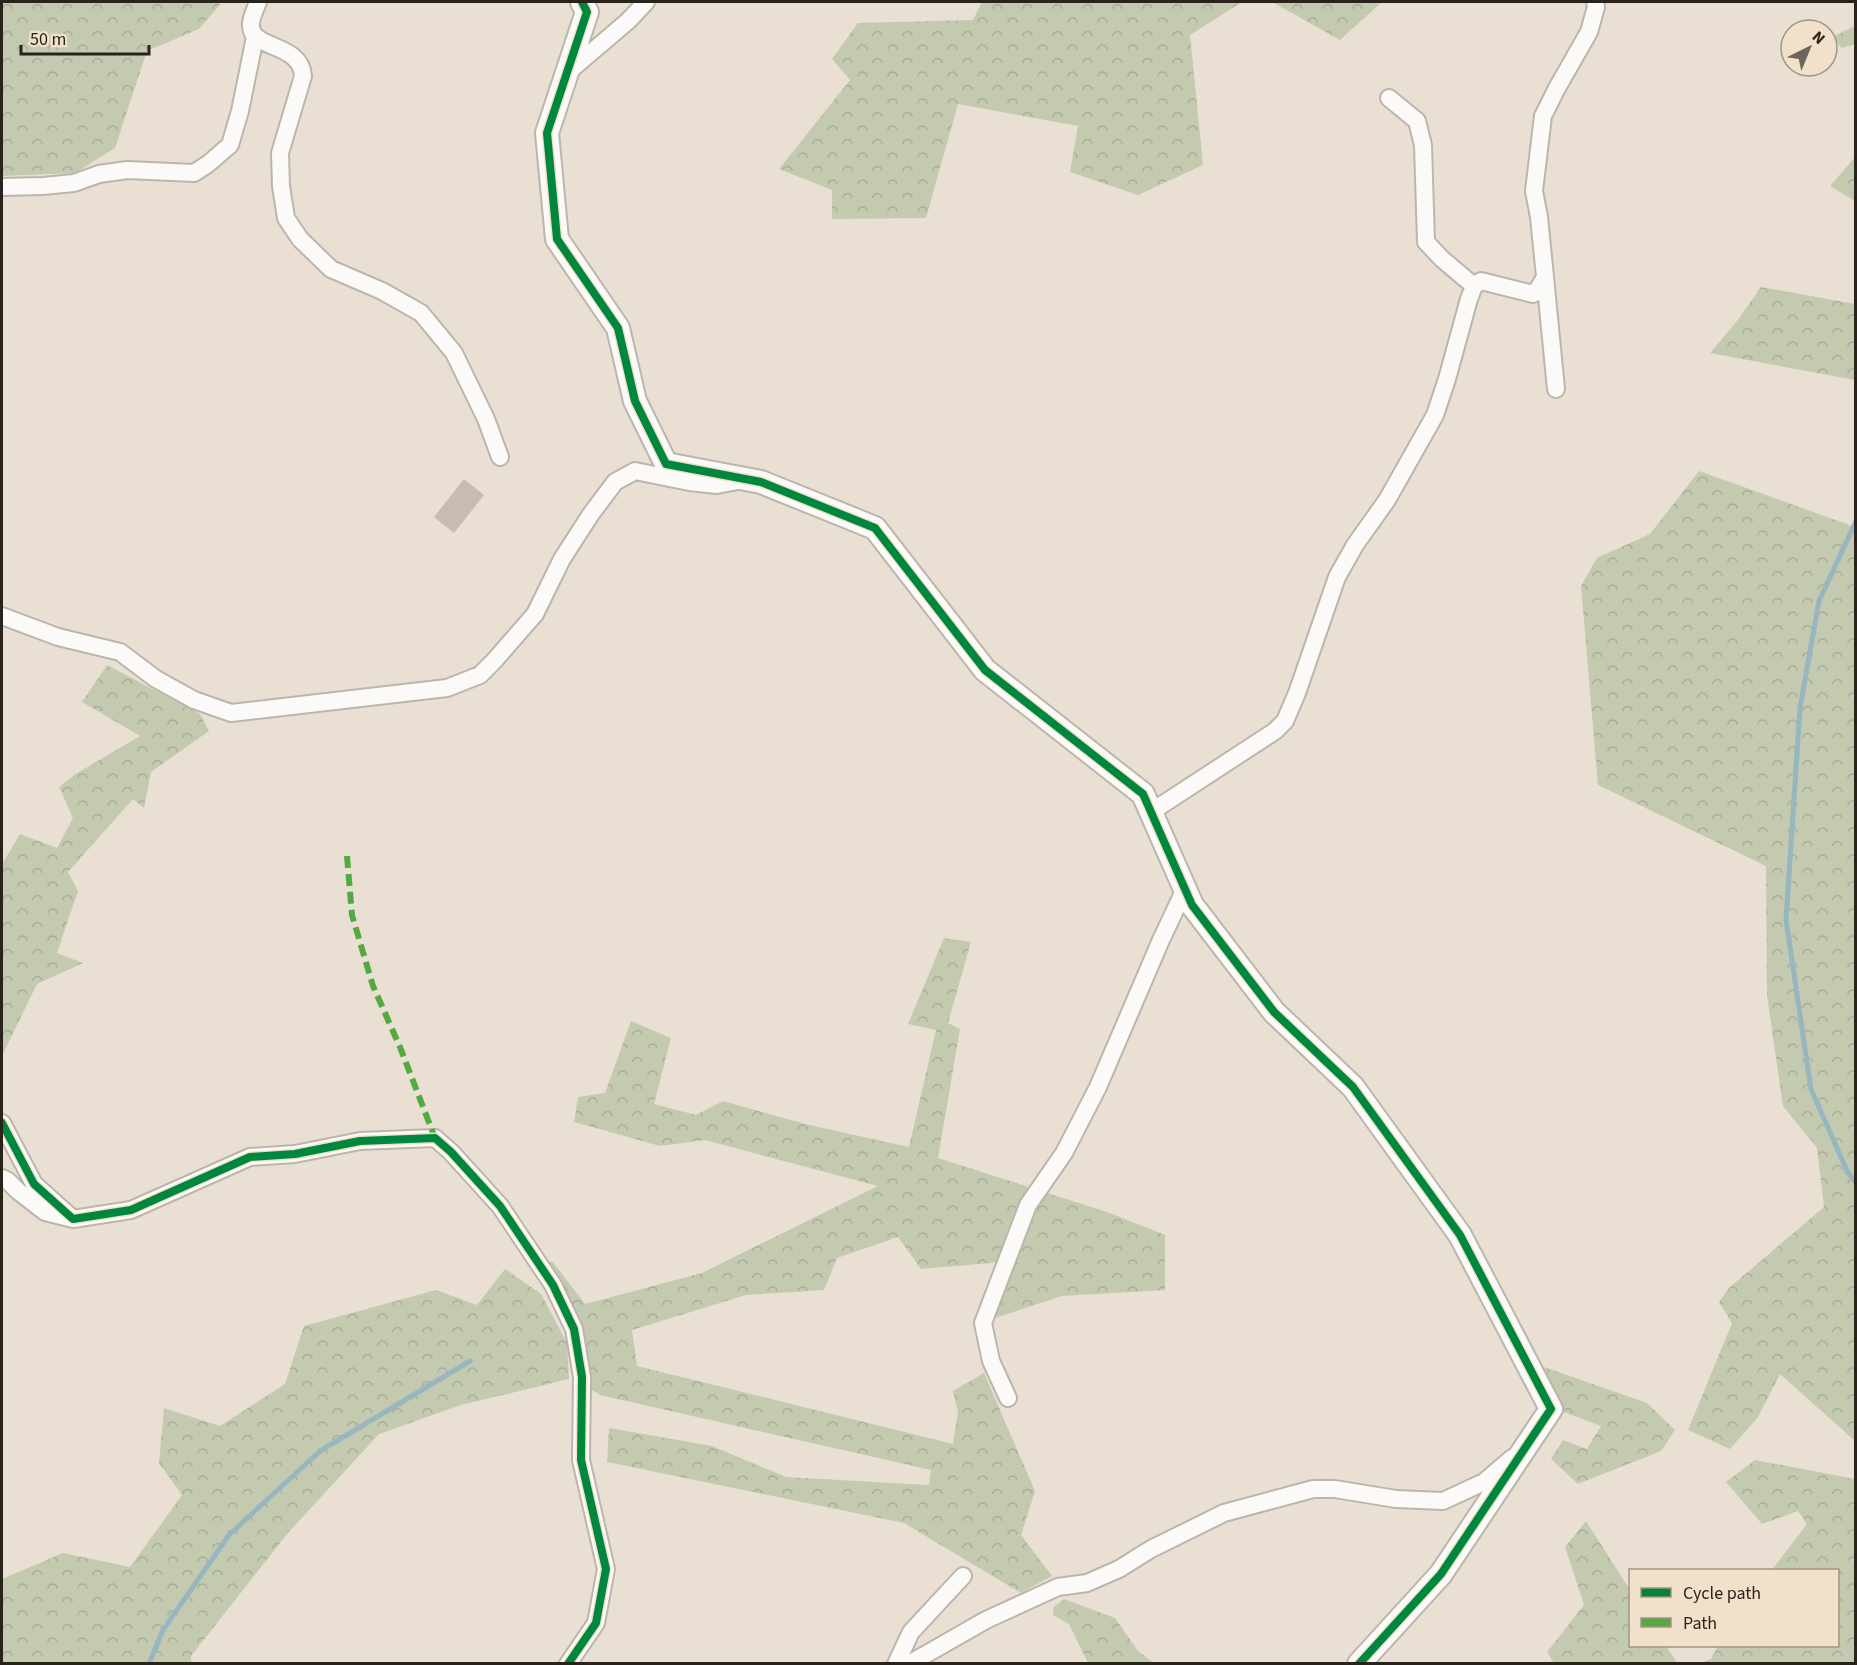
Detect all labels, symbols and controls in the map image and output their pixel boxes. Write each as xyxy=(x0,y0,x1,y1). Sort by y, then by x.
scale bar xyxy=(21,18,148,56)
north arrow xyxy=(1779,18,1839,78)
text: N xyxy=(1807,26,1830,49)
text: 50 m xyxy=(30,27,66,52)
legend xyxy=(1629,1569,1839,1647)
text: Cycle path xyxy=(1683,1581,1761,1606)
text: Path xyxy=(1683,1611,1717,1636)

